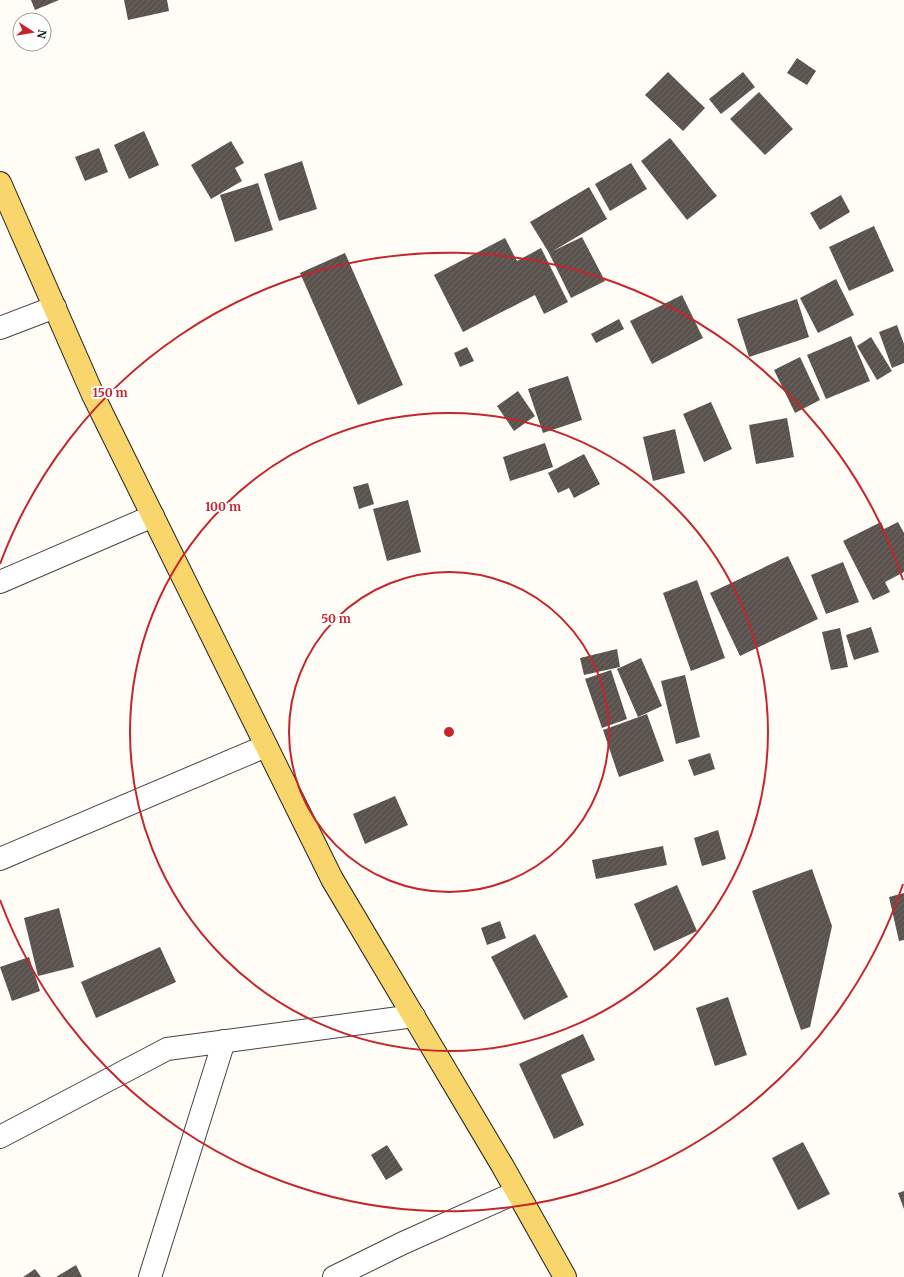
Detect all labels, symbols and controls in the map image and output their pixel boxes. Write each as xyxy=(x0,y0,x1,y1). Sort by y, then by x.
north arrow xyxy=(12,12,52,52)
text: N xyxy=(34,28,50,40)
text: 150 m xyxy=(93,385,128,400)
text: 100 m xyxy=(205,499,241,514)
text: 50 m xyxy=(321,611,351,626)
centre of rings xyxy=(442,725,456,739)

